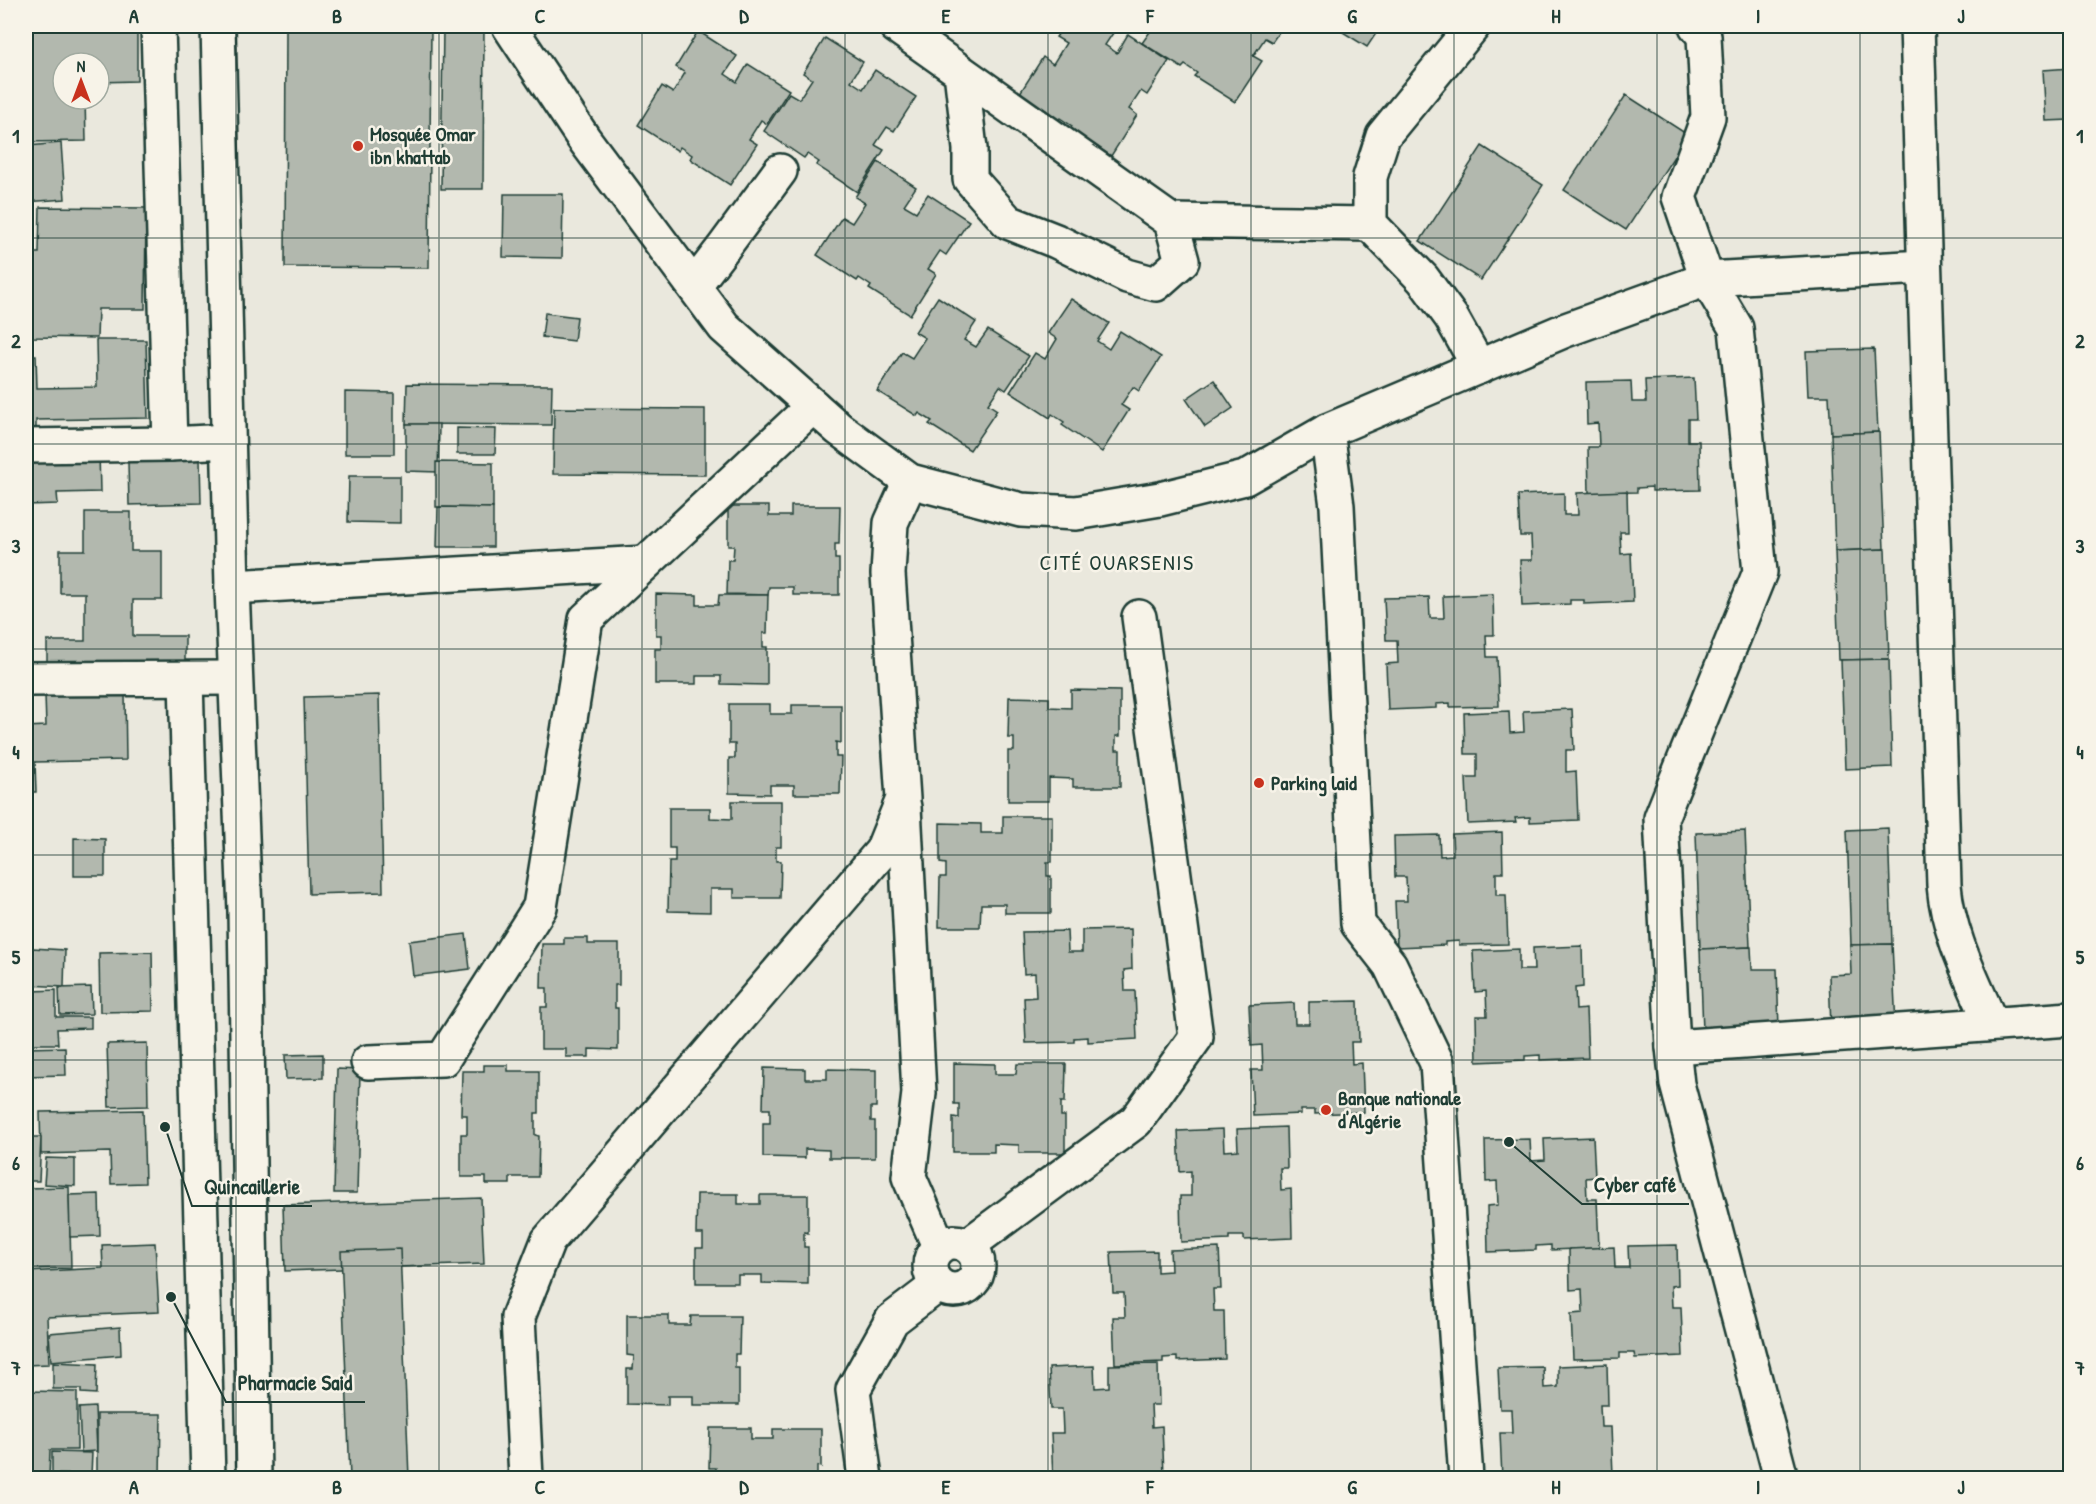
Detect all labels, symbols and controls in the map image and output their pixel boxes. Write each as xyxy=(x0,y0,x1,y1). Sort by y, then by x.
text: A xyxy=(129,2,139,29)
text: B xyxy=(332,2,342,29)
text: C xyxy=(535,2,546,29)
text: D xyxy=(739,2,749,29)
text: E xyxy=(942,2,951,29)
text: F xyxy=(1145,2,1155,29)
text: G xyxy=(1347,2,1357,29)
text: H xyxy=(1551,2,1561,29)
text: I xyxy=(1756,2,1760,29)
text: J xyxy=(1957,2,1965,29)
north arrow xyxy=(51,51,111,111)
text: N xyxy=(77,55,86,77)
place label: Mosquée Omar ibn khattab xyxy=(370,120,476,170)
text: 1 xyxy=(12,122,20,149)
text: 1 xyxy=(2076,122,2084,149)
marker: Mosquée Omar ibn khattab xyxy=(351,139,365,153)
text: 2 xyxy=(11,327,21,354)
text: 2 xyxy=(2075,327,2085,354)
text: 3 xyxy=(12,532,21,559)
text: 3 xyxy=(2076,532,2085,559)
district label: CITÉ OUARSENIS xyxy=(1039,547,1195,577)
text: 4 xyxy=(12,738,20,765)
text: 4 xyxy=(2076,738,2084,765)
place label: Parking laid xyxy=(1271,769,1357,797)
marker: Parking laid xyxy=(1252,776,1266,790)
text: 5 xyxy=(12,943,21,970)
text: 5 xyxy=(2076,943,2085,970)
place label: Banque nationale d'Algérie xyxy=(1338,1084,1461,1135)
marker: Banque nationale d'Algérie xyxy=(1319,1103,1333,1117)
text: 6 xyxy=(12,1149,20,1176)
text: 6 xyxy=(2076,1149,2084,1176)
callout: Cyber café xyxy=(1582,1165,1689,1204)
callout: Quincaillerie xyxy=(192,1167,312,1206)
text: Cyber café xyxy=(1594,1170,1677,1200)
text: Quincaillerie xyxy=(204,1172,301,1201)
text: 7 xyxy=(10,1354,21,1381)
text: 7 xyxy=(2074,1354,2085,1381)
callout: Pharmacie Said xyxy=(226,1363,365,1402)
text: Pharmacie Said xyxy=(238,1368,353,1397)
text: A xyxy=(129,1473,139,1500)
text: B xyxy=(332,1473,342,1500)
text: C xyxy=(535,1473,546,1500)
text: D xyxy=(739,1473,749,1500)
text: E xyxy=(942,1473,951,1500)
text: F xyxy=(1145,1473,1155,1500)
text: G xyxy=(1347,1473,1357,1500)
text: H xyxy=(1551,1473,1561,1500)
text: I xyxy=(1756,1473,1760,1500)
text: J xyxy=(1957,1473,1965,1500)

